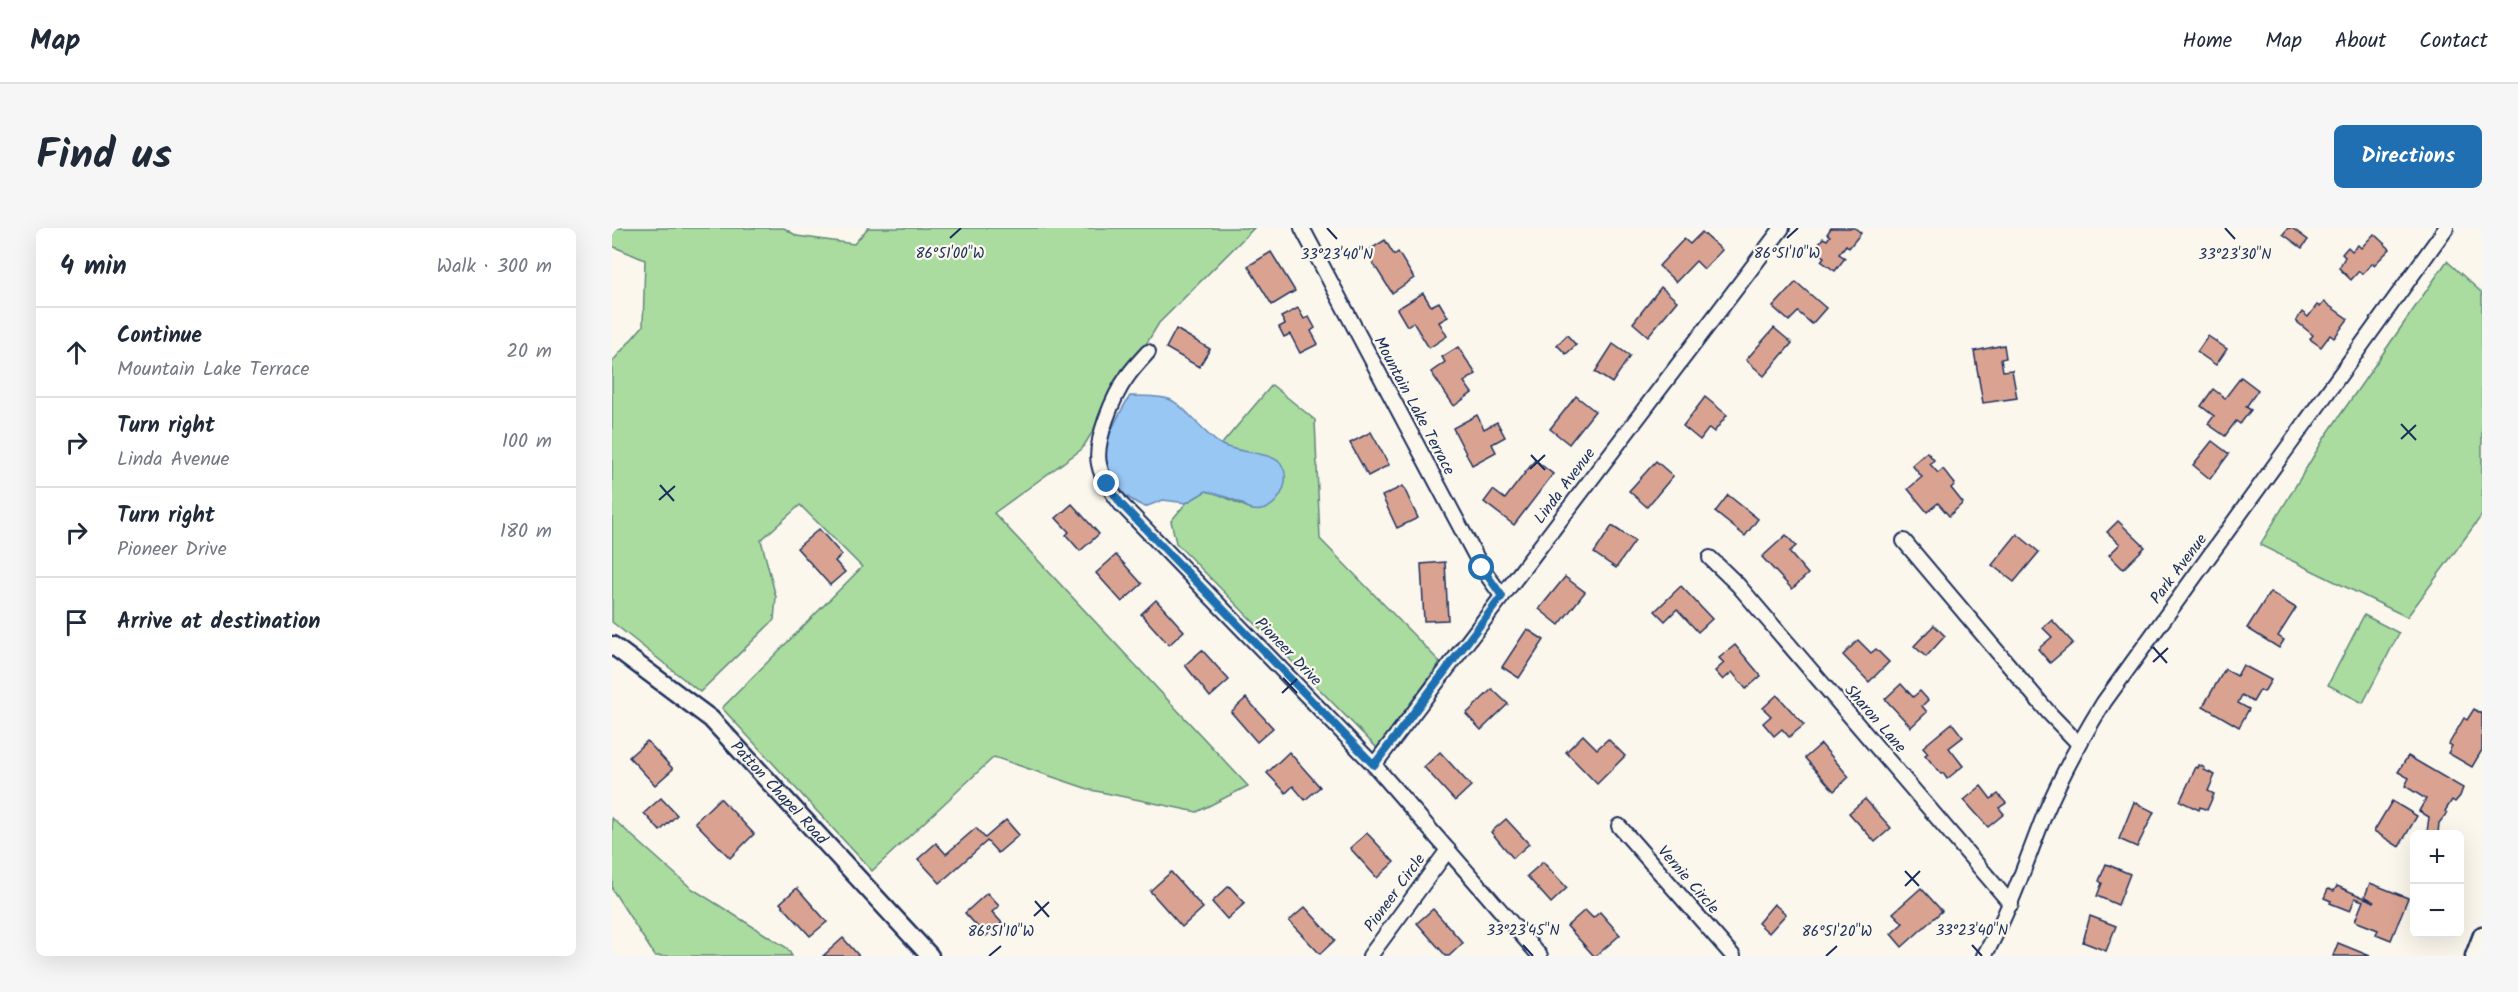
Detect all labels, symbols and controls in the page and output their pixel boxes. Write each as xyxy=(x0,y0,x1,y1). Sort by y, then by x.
text: Map xyxy=(30,19,81,64)
text: Home xyxy=(2183,25,2232,58)
text: Map xyxy=(2265,25,2302,58)
text: About xyxy=(2335,25,2386,58)
text: Contact xyxy=(2419,25,2488,58)
text: Find us xyxy=(36,123,172,190)
button: Directions xyxy=(2334,125,2482,188)
text: 86°51'00"W xyxy=(915,242,985,266)
text: 86°51'10"W xyxy=(1754,242,1820,266)
text: 33°23'40"N xyxy=(1301,243,1373,267)
text: 33°23'30"N xyxy=(2199,243,2271,267)
text: 4 min xyxy=(60,246,127,288)
text: Walk · 300 m xyxy=(437,251,552,283)
text: Continue xyxy=(117,319,202,354)
street label: Mountain Lake Terrace xyxy=(1367,332,1461,480)
icon: ahead xyxy=(60,336,93,369)
text: 20 m xyxy=(506,336,552,368)
text: Mountain Lake Terrace xyxy=(117,354,310,386)
text: Turn right xyxy=(117,409,215,444)
icon: right xyxy=(60,426,93,459)
text: 100 m xyxy=(502,426,552,458)
street label: Linda Avenue xyxy=(1528,443,1602,529)
text: Linda Avenue xyxy=(117,444,230,476)
route end xyxy=(1093,470,1119,496)
text: Turn right xyxy=(117,499,215,534)
icon: right xyxy=(60,516,93,549)
text: 180 m xyxy=(500,516,552,548)
street label: Park Avenue xyxy=(2144,529,2214,609)
text: Pioneer Drive xyxy=(117,534,227,566)
route start xyxy=(1468,554,1494,580)
text: Arrive at destination xyxy=(117,605,320,640)
icon: arrive xyxy=(60,606,93,639)
street label: Pioneer Drive xyxy=(1249,612,1327,692)
street label: Sharon Lane xyxy=(1838,679,1912,759)
street label: Patton Chapel Road xyxy=(725,735,834,851)
map controls xyxy=(2410,830,2464,938)
button: + xyxy=(2410,830,2464,884)
street label: Vernie Circle xyxy=(1651,840,1725,920)
street label: Pioneer Circle xyxy=(1358,849,1432,937)
button: − xyxy=(2410,884,2464,938)
text: 33°23'45"N xyxy=(1486,919,1560,943)
text: 33°23'40"N xyxy=(1936,919,2008,943)
text: 86°51'10"W xyxy=(968,920,1034,944)
text: 86°51'20"W xyxy=(1802,920,1872,944)

